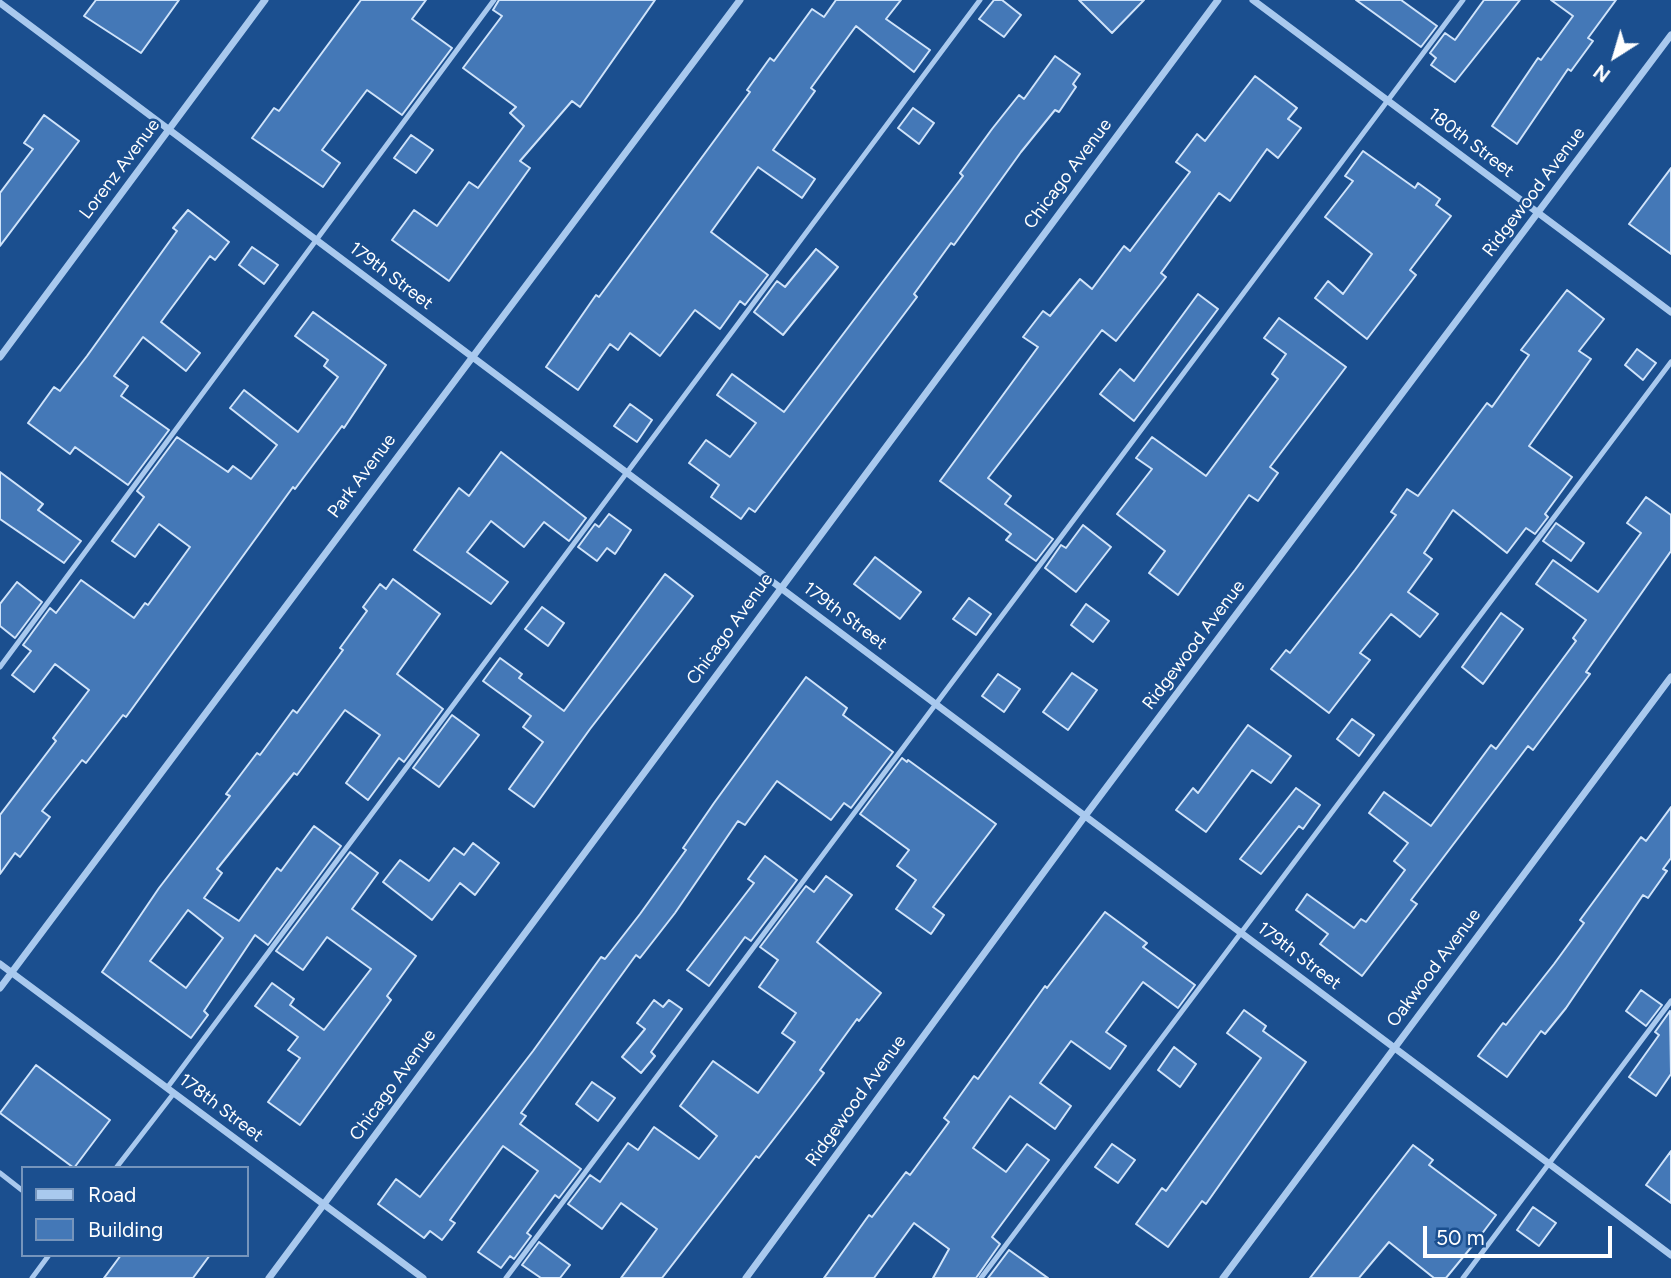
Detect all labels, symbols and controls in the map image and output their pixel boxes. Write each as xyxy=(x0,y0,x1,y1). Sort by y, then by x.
north arrow xyxy=(1580,21,1650,91)
text: N xyxy=(1589,60,1615,87)
street label: 180th Street xyxy=(1424,104,1518,182)
street label: Lorenz Avenue xyxy=(75,115,165,223)
street label: Chicago Avenue xyxy=(1020,115,1116,233)
street label: Ridgewood Avenue xyxy=(1478,123,1590,261)
street label: 179th Street xyxy=(345,238,437,314)
street label: Park Avenue xyxy=(323,430,401,522)
street label: Chicago Avenue xyxy=(682,569,778,689)
street label: Ridgewood Avenue xyxy=(1138,576,1250,714)
street label: 179th Street xyxy=(799,578,891,654)
street label: Oakwood Avenue xyxy=(1382,905,1486,1031)
street label: 179th Street xyxy=(1253,918,1345,994)
street label: Chicago Avenue xyxy=(345,1025,441,1145)
street label: Ridgewood Avenue xyxy=(801,1031,911,1171)
street label: 178th Street xyxy=(175,1069,267,1147)
legend xyxy=(21,1166,248,1257)
text: Road xyxy=(88,1182,136,1207)
scale bar xyxy=(1426,1212,1615,1256)
text: Building xyxy=(88,1217,163,1242)
text: 50 m xyxy=(1436,1225,1485,1250)

